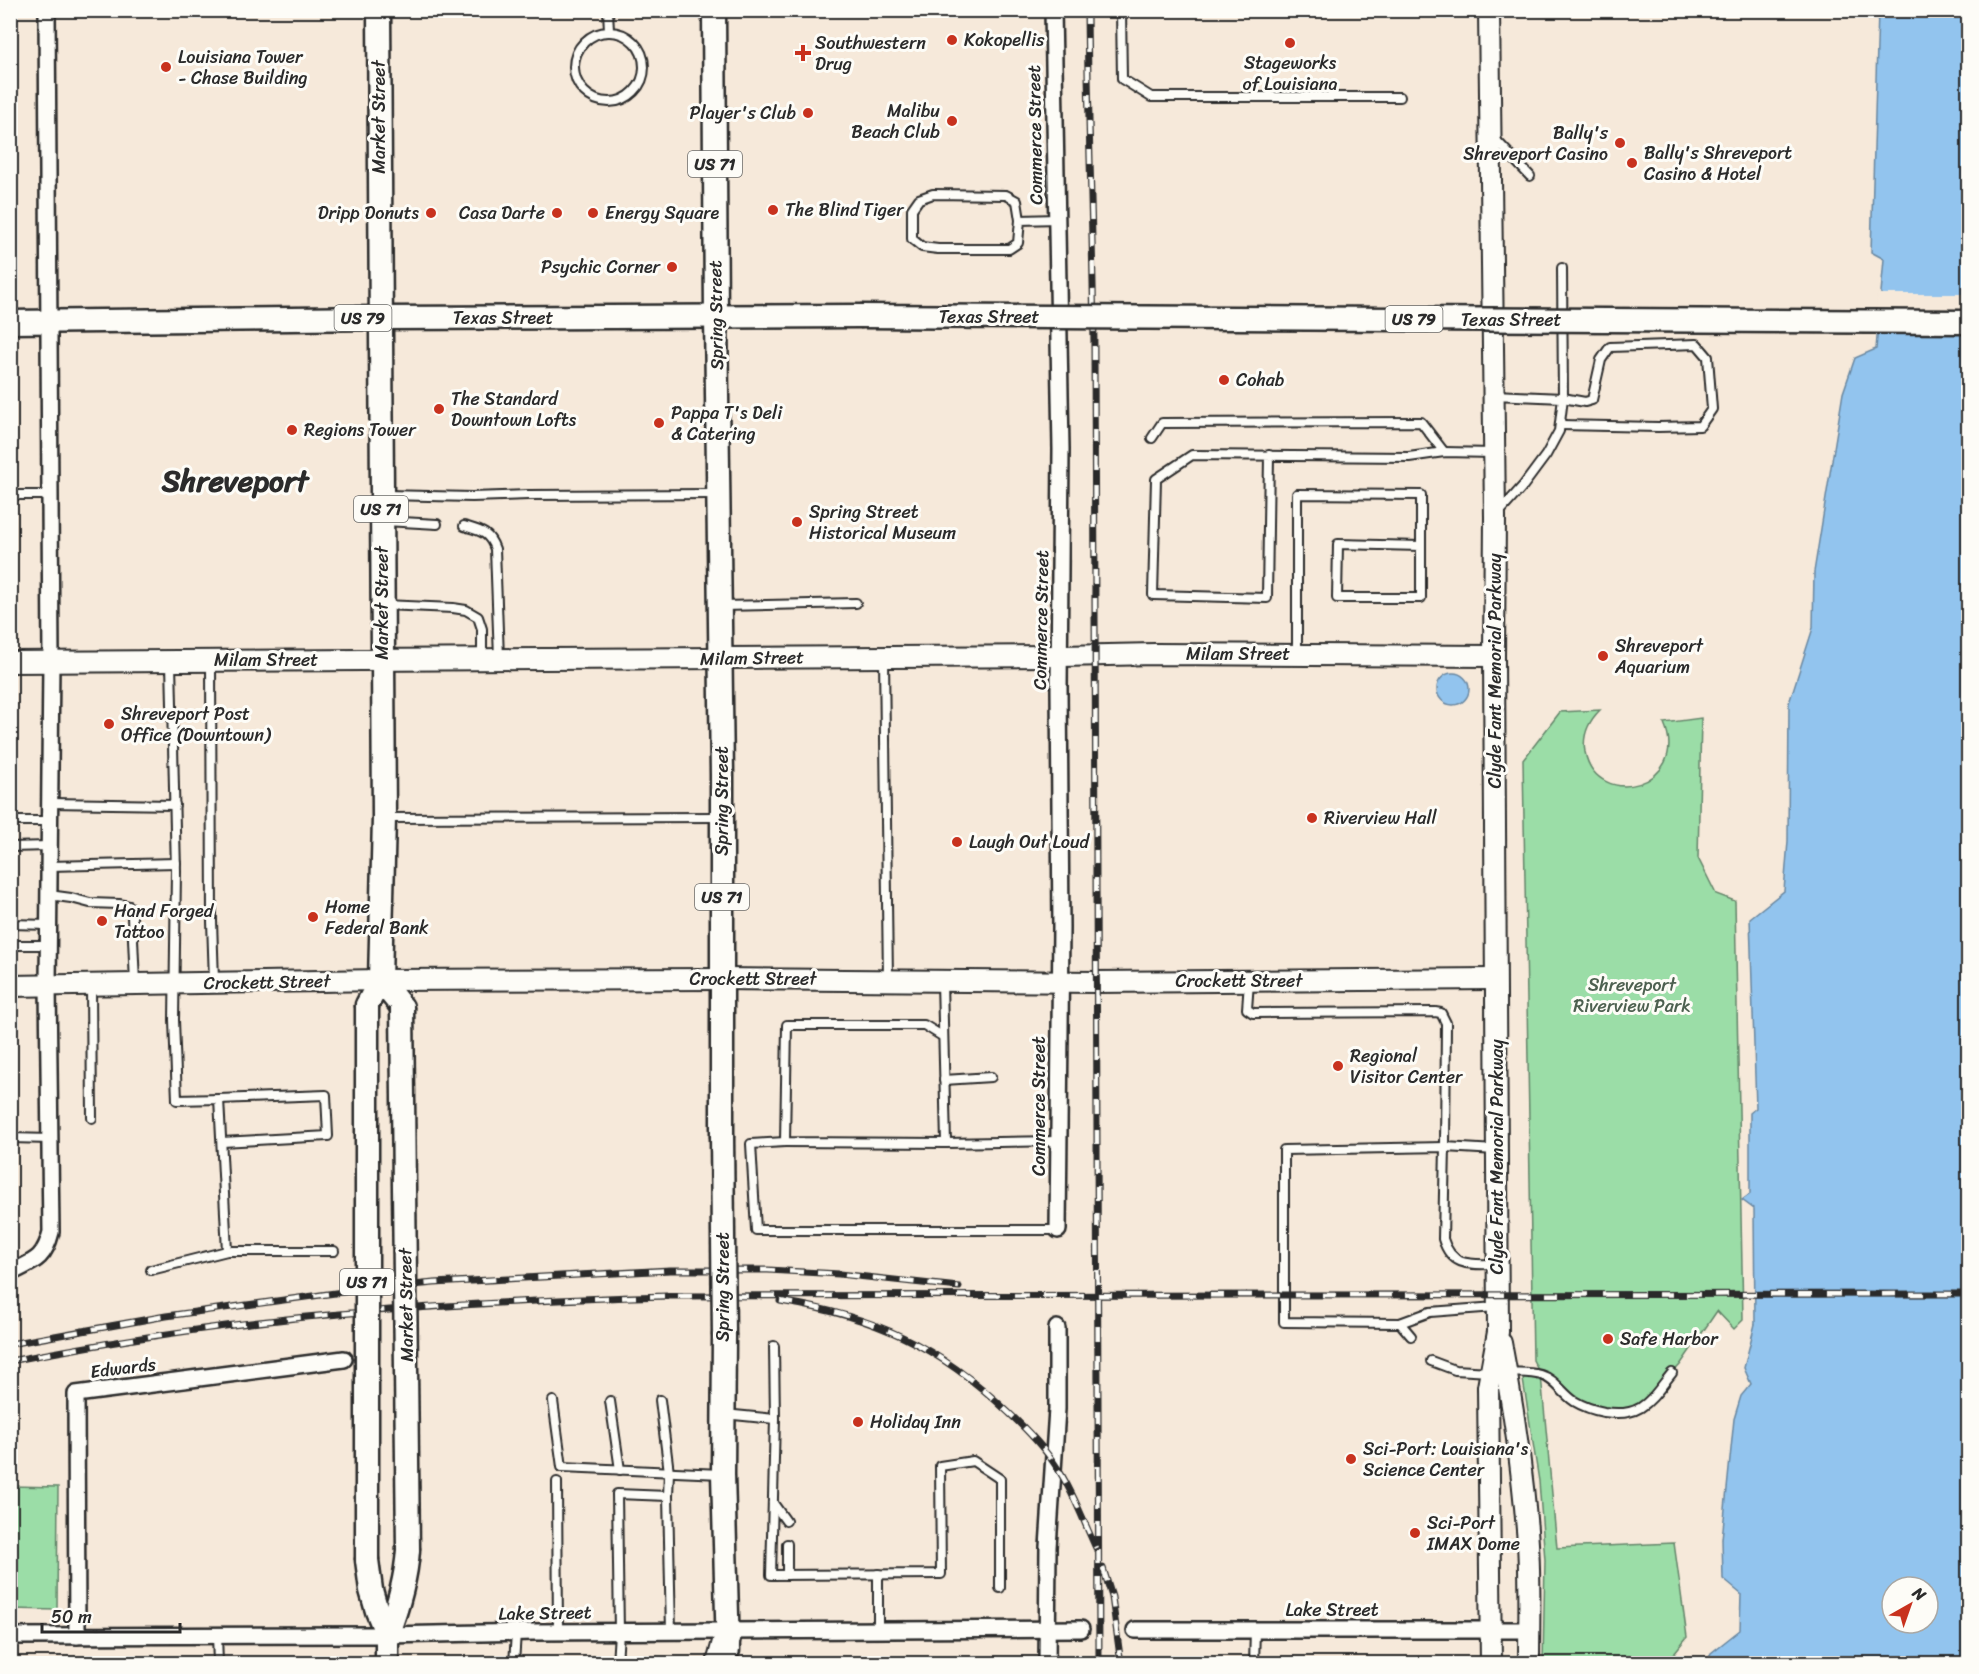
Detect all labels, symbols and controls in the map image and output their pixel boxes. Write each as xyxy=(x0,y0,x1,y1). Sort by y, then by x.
place label: Kokopellis xyxy=(964,24,1045,56)
place label: Southwestern Drug xyxy=(815,27,926,80)
marker: Kokopellis xyxy=(945,33,959,47)
marker: Stageworks of Louisiana xyxy=(1283,36,1297,50)
place label: Louisiana Tower - Chase Building xyxy=(178,41,307,94)
marker: Southwestern Drug xyxy=(796,46,810,60)
place label: Stageworks of Louisiana xyxy=(1243,47,1337,100)
street label: Market Street xyxy=(363,59,395,174)
marker: Louisiana Tower - Chase Building xyxy=(159,60,173,74)
street label: Commerce Street xyxy=(1018,65,1052,205)
place label: Malibu Beach Club xyxy=(851,95,940,148)
place label: Player's Club xyxy=(690,97,796,129)
marker: Player's Club xyxy=(801,106,815,120)
marker: Malibu Beach Club xyxy=(945,114,959,128)
place label: Bally's Shreveport Casino xyxy=(1463,117,1609,170)
marker: Bally's Shreveport Casino xyxy=(1613,136,1627,150)
place label: Bally's Shreveport Casino & Hotel xyxy=(1644,137,1792,190)
road number: US 71 xyxy=(688,151,742,177)
marker: Bally's Shreveport Casino & Hotel xyxy=(1625,156,1639,170)
place label: The Blind Tiger xyxy=(785,194,905,226)
place label: Dripp Donuts xyxy=(318,197,420,229)
place label: Casa Darte xyxy=(459,197,545,229)
place label: Energy Square xyxy=(605,197,720,229)
marker: The Blind Tiger xyxy=(766,203,780,217)
marker: Dripp Donuts xyxy=(424,206,438,220)
marker: Casa Darte xyxy=(550,206,564,220)
marker: Energy Square xyxy=(586,206,600,220)
place label: Psychic Corner xyxy=(541,251,662,283)
marker: Psychic Corner xyxy=(665,260,679,274)
street label: Spring Street xyxy=(699,260,733,370)
street label: Texas Street xyxy=(939,301,1039,333)
street label: Texas Street xyxy=(453,302,553,334)
street label: Texas Street xyxy=(1461,304,1561,336)
road number: US 79 xyxy=(334,305,392,331)
road number: US 79 xyxy=(1386,306,1442,332)
place label: Cohab xyxy=(1236,364,1285,396)
marker: Cohab xyxy=(1217,373,1231,387)
place label: The Standard Downtown Lofts xyxy=(451,383,577,436)
place label: Pappa T's Deli & Catering xyxy=(671,397,783,450)
marker: The Standard Downtown Lofts xyxy=(432,402,446,416)
place label: Regions Tower xyxy=(304,414,417,446)
marker: Pappa T's Deli & Catering xyxy=(652,416,666,430)
marker: Regions Tower xyxy=(285,423,299,437)
district label: Shreveport xyxy=(161,454,310,508)
road number: US 71 xyxy=(354,496,408,522)
place label: Spring Street Historical Museum xyxy=(809,496,956,549)
marker: Spring Street Historical Museum xyxy=(790,515,804,529)
street label: Market Street xyxy=(366,545,398,660)
street label: Commerce Street xyxy=(1024,550,1058,690)
street label: Clyde Fant Memorial Parkway xyxy=(1479,553,1511,789)
place label: Shreveport Aquarium xyxy=(1614,630,1704,683)
street label: Milam Street xyxy=(1186,638,1290,670)
street label: Milam Street xyxy=(700,641,804,675)
street label: Milam Street xyxy=(214,644,318,676)
marker: Shreveport Aquarium xyxy=(1596,649,1610,663)
place label: Shreveport Post Office (Downtown) xyxy=(121,698,272,751)
marker: Shreveport Post Office (Downtown) xyxy=(102,717,116,731)
street label: Spring Street xyxy=(706,746,738,856)
place label: Riverview Hall xyxy=(1324,802,1438,834)
marker: Riverview Hall xyxy=(1305,811,1319,825)
place label: Laugh Out Loud xyxy=(969,826,1091,858)
marker: Laugh Out Loud xyxy=(950,835,964,849)
road number: US 71 xyxy=(695,884,749,910)
place label: Home Federal Bank xyxy=(325,891,429,944)
place label: Hand Forged Tattoo xyxy=(114,895,215,948)
marker: Home Federal Bank xyxy=(306,910,320,924)
marker: Hand Forged Tattoo xyxy=(95,914,109,928)
street label: Crockett Street xyxy=(690,963,817,995)
street label: Crockett Street xyxy=(203,965,331,999)
street label: Crockett Street xyxy=(1176,965,1303,997)
park label: Shreveport Riverview Park xyxy=(1573,969,1691,1022)
street label: Commerce Street xyxy=(1023,1036,1055,1176)
street label: Clyde Fant Memorial Parkway xyxy=(1481,1039,1513,1275)
place label: Regional Visitor Center xyxy=(1350,1040,1464,1093)
marker: Regional Visitor Center xyxy=(1331,1059,1345,1073)
street label: Spring Street xyxy=(707,1232,739,1342)
street label: Market Street xyxy=(389,1247,423,1362)
road number: US 71 xyxy=(340,1269,394,1295)
place label: Safe Harbor xyxy=(1620,1323,1719,1355)
marker: Safe Harbor xyxy=(1601,1332,1615,1346)
street label: Edwards xyxy=(88,1348,158,1388)
place label: Holiday Inn xyxy=(870,1406,961,1438)
marker: Holiday Inn xyxy=(851,1415,865,1429)
place label: Sci-Port: Louisiana's Science Center xyxy=(1363,1433,1529,1486)
marker: Sci-Port: Louisiana's Science Center xyxy=(1344,1452,1358,1466)
place label: Sci-Port IMAX Dome xyxy=(1426,1507,1520,1560)
marker: Sci-Port IMAX Dome xyxy=(1408,1526,1422,1540)
north arrow xyxy=(1880,1575,1940,1635)
text: N xyxy=(1905,1579,1934,1609)
street label: Lake Street xyxy=(1285,1594,1379,1626)
scale bar xyxy=(42,1596,180,1634)
street label: Lake Street xyxy=(498,1596,592,1630)
text: 50 m xyxy=(51,1601,92,1633)

